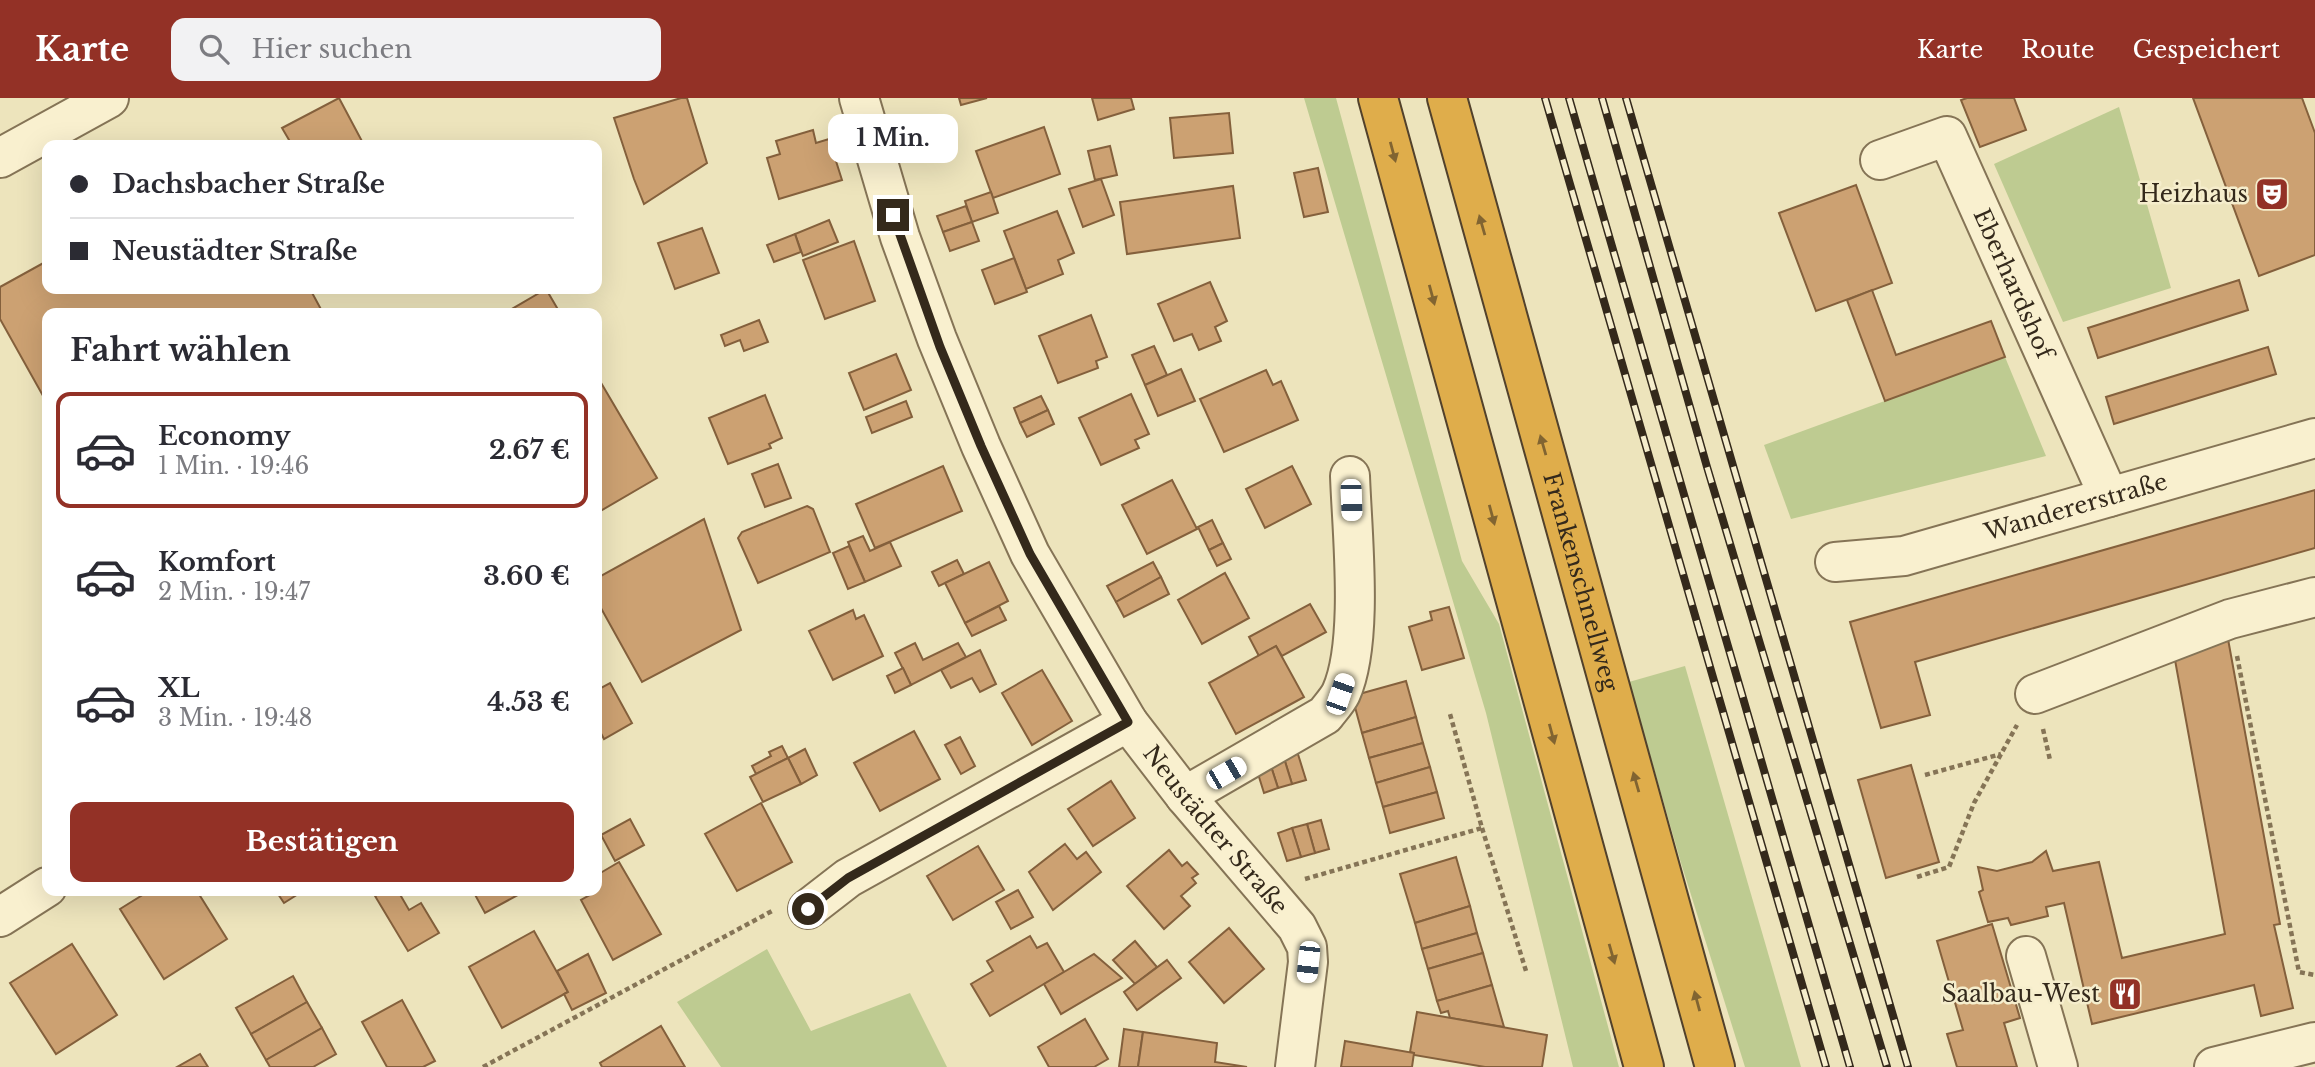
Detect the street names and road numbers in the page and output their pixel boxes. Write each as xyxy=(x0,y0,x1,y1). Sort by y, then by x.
street label: Eberhardshof xyxy=(1967,204,2060,365)
street label: Wandererstraße xyxy=(1980,467,2171,546)
street label: Frankenschnellweg xyxy=(1537,469,1624,695)
street label: Neustädter Straße xyxy=(1137,740,1294,920)

